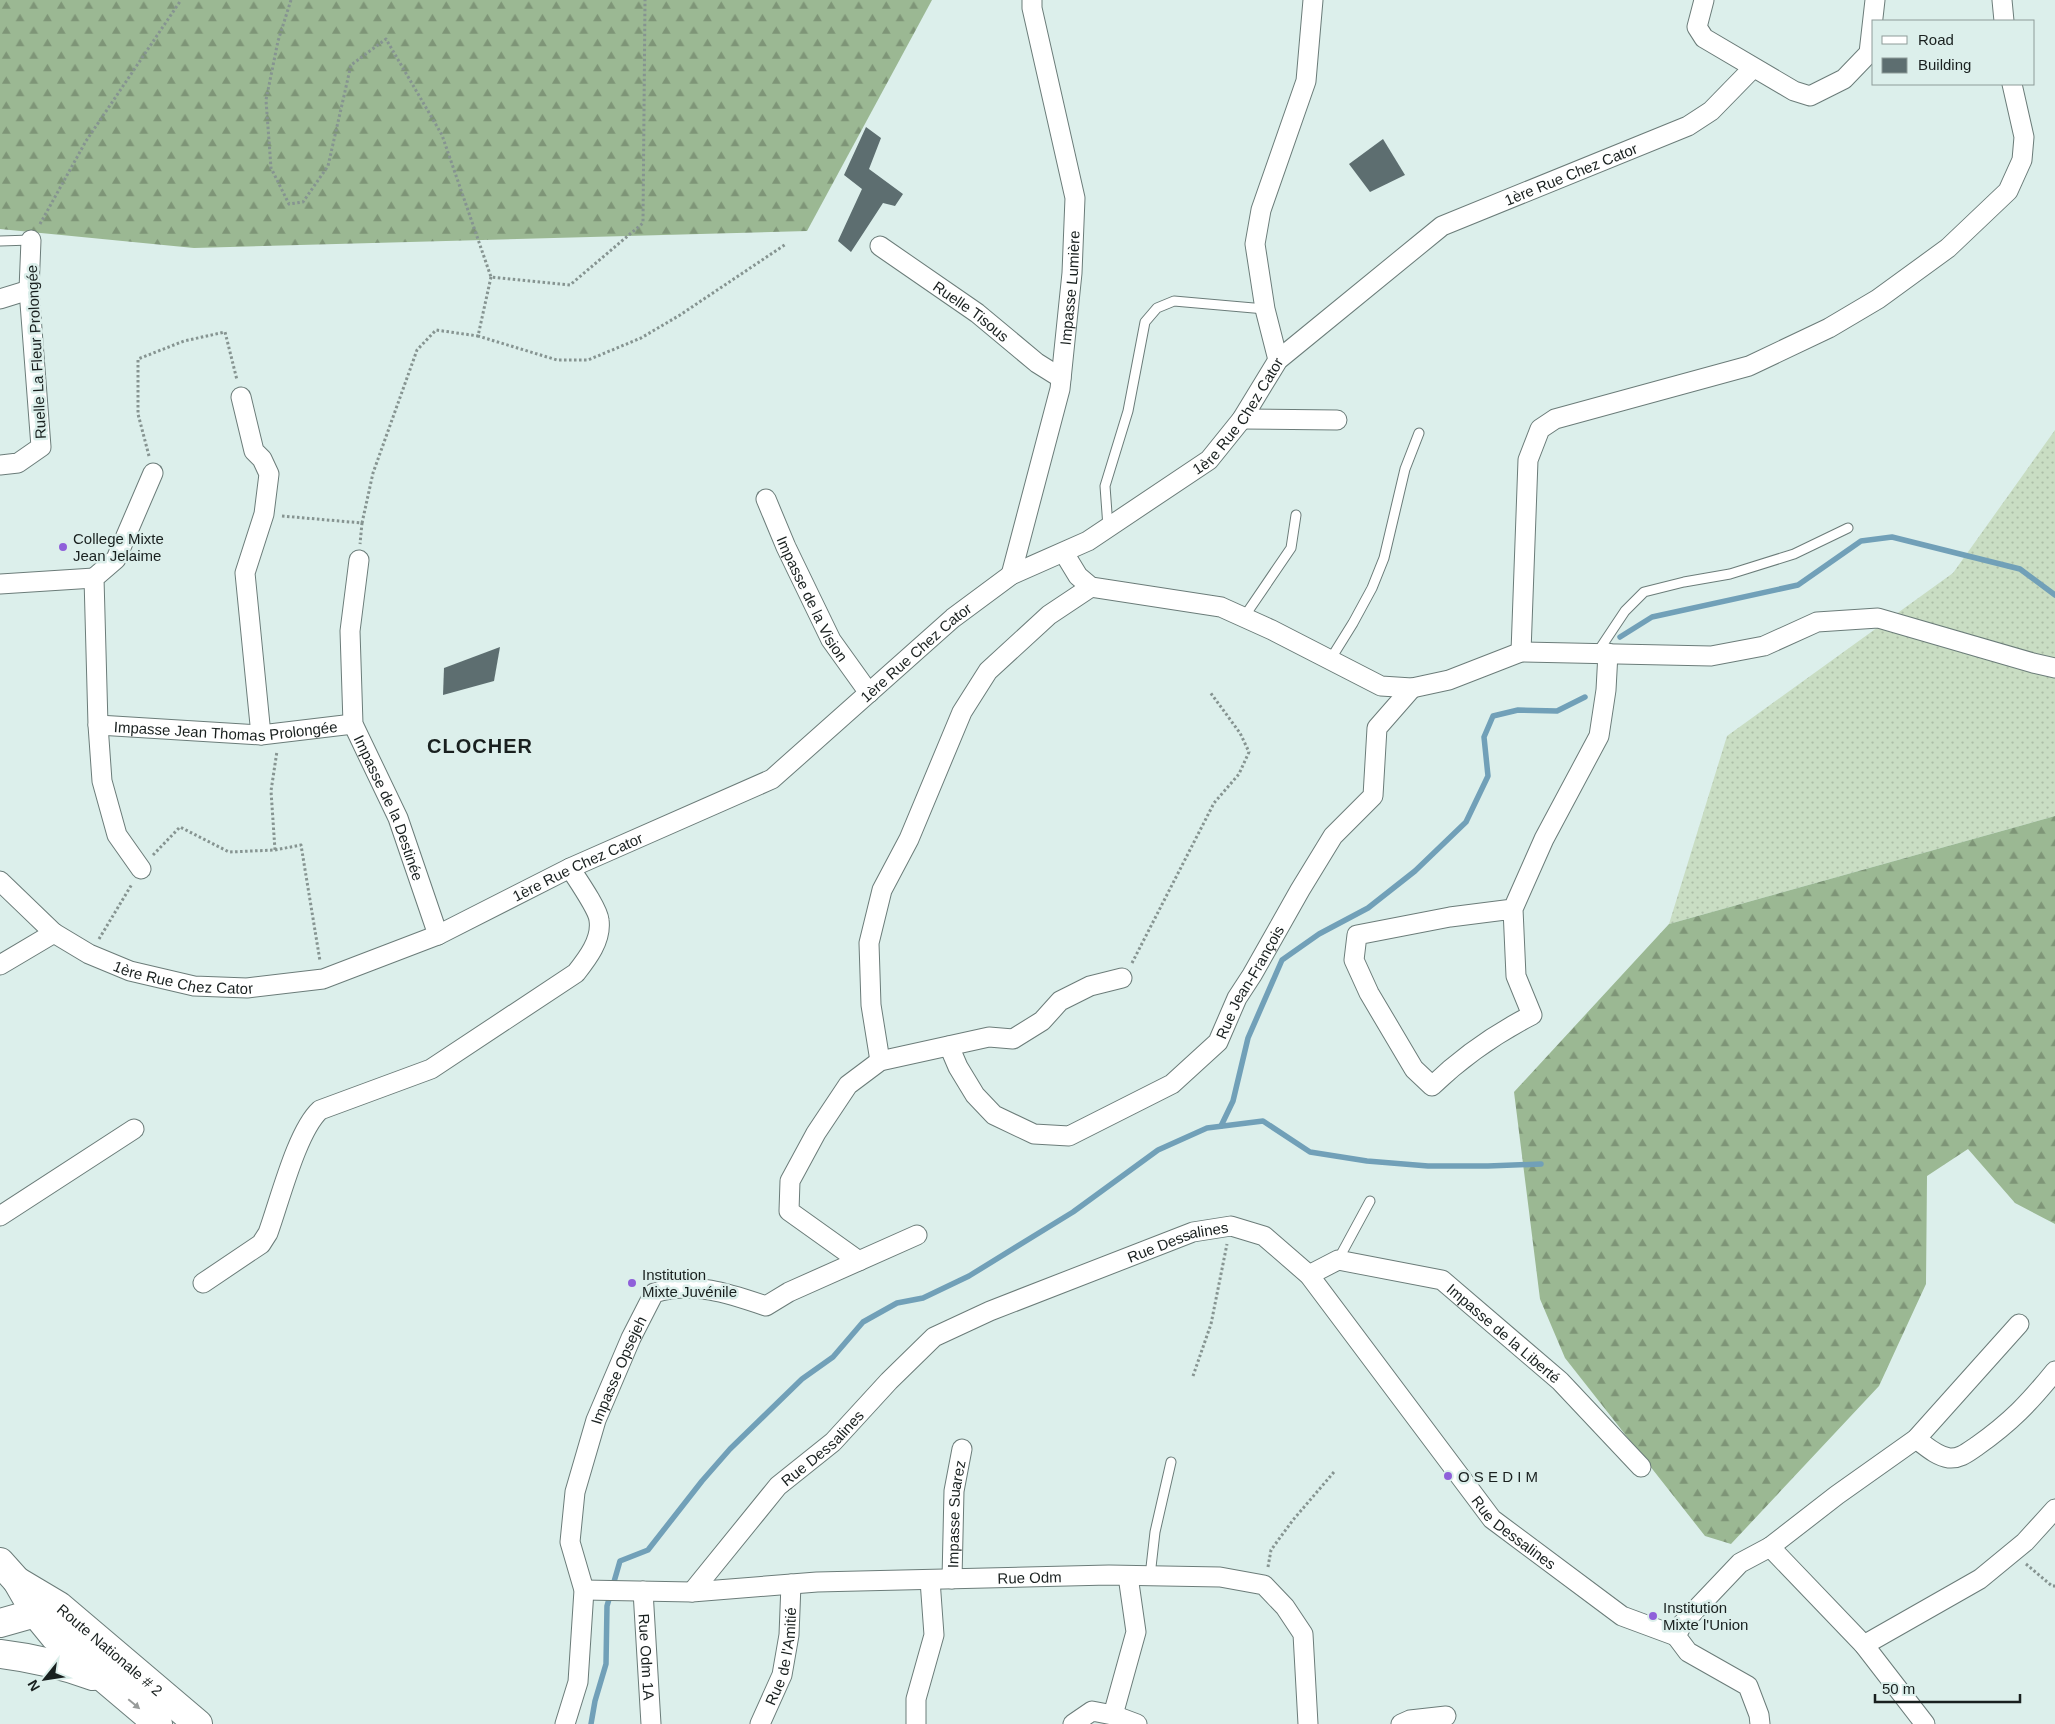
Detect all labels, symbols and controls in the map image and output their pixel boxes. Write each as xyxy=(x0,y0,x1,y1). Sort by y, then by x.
legend xyxy=(1872,20,2035,85)
text: Road xyxy=(1918,31,1954,48)
text: Building xyxy=(1918,56,1971,73)
street label: 1ère Rue Chez Cator xyxy=(1502,139,1640,208)
street label: Impasse Lumière xyxy=(1056,230,1082,346)
street label: Ruelle La Fleur Prolongée xyxy=(23,265,49,439)
street label: Ruelle Tisous xyxy=(930,277,1013,345)
street label: 1ère Rue Chez Cator xyxy=(1189,354,1286,477)
place label: College Mixte Jean Jelaime xyxy=(73,530,164,564)
street label: Impasse de la Vision xyxy=(774,533,852,664)
marker: College Mixte Jean Jelaime xyxy=(57,541,69,553)
street label: 1ère Rue Chez Cator xyxy=(857,599,974,705)
street label: Impasse Jean Thomas Prolongée xyxy=(113,717,338,744)
street label: Impasse de la Destinée xyxy=(351,732,427,883)
district label: CLOCHER xyxy=(427,735,533,757)
street label: 1ère Rue Chez Cator xyxy=(509,829,645,904)
street label: Rue Jean-François xyxy=(1212,922,1287,1041)
street label: 1ère Rue Chez Cator xyxy=(111,957,254,997)
street label: Rue Dessalines xyxy=(1125,1218,1229,1265)
place label: Institution Mixte Juvénile xyxy=(642,1266,737,1300)
marker: Institution Mixte Juvénile xyxy=(626,1277,638,1289)
street label: Impasse de la Liberté xyxy=(1444,1280,1564,1386)
street label: Impasse Opsejeh xyxy=(587,1313,649,1426)
street label: Rue Dessalines xyxy=(777,1406,867,1489)
street label: Impasse Suarez xyxy=(944,1459,968,1568)
place label: O S E D I M xyxy=(1458,1468,1538,1485)
marker: O S E D I M xyxy=(1442,1470,1454,1482)
street label: Rue Dessalines xyxy=(1469,1492,1559,1572)
street label: Rue Odm xyxy=(997,1568,1062,1586)
place label: Institution Mixte l'Union xyxy=(1663,1599,1748,1633)
street label: Route Nationale # 2 xyxy=(54,1600,166,1699)
street label: Rue de l'Amitié xyxy=(761,1607,799,1708)
marker: Institution Mixte l'Union xyxy=(1647,1610,1659,1622)
street label: Rue Odm 1A xyxy=(636,1613,658,1701)
north arrow xyxy=(20,1654,70,1704)
scale bar xyxy=(1875,1672,2020,1704)
text: N xyxy=(24,1677,43,1694)
text: 50 m xyxy=(1882,1680,1915,1697)
one-way arrow xyxy=(128,1698,140,1709)

